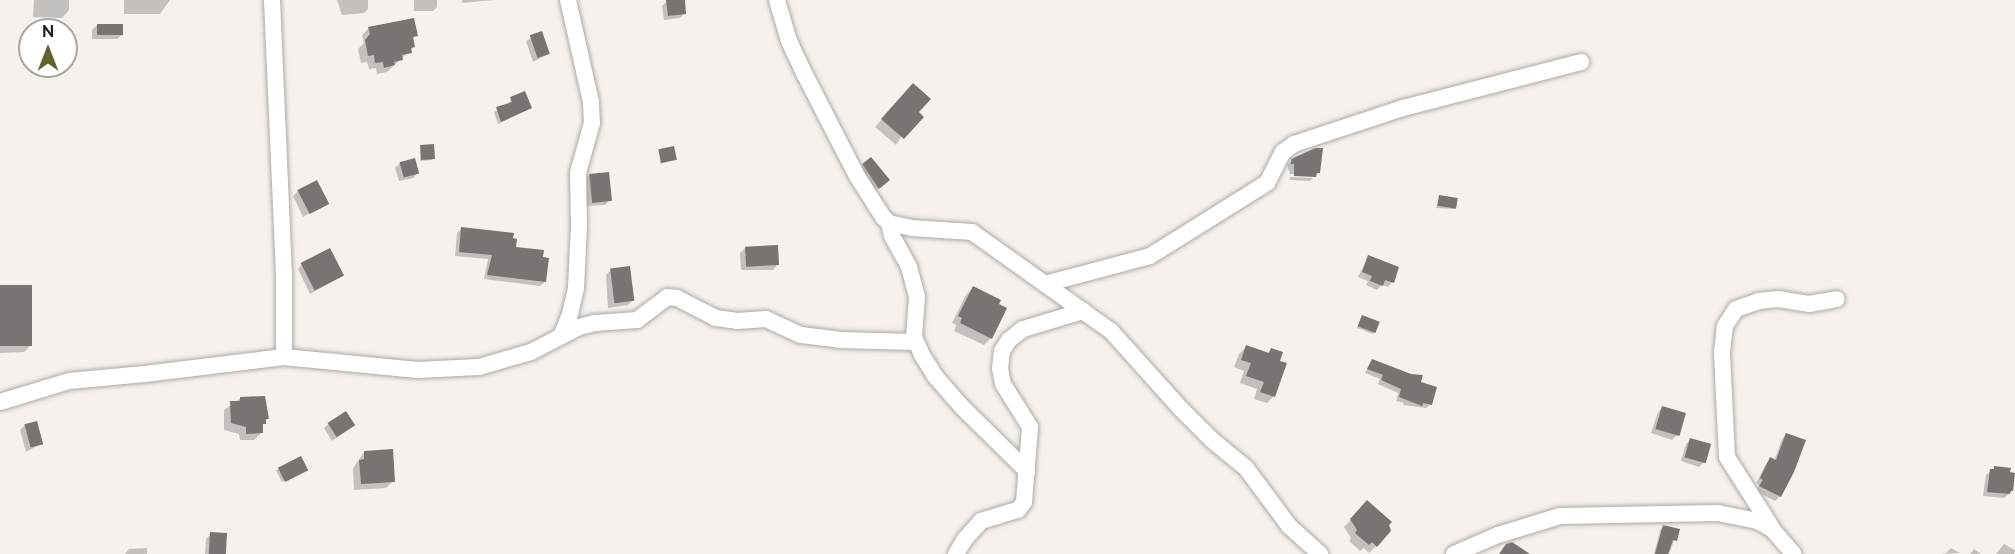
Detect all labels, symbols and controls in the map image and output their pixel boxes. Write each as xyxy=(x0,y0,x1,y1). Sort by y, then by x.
north arrow xyxy=(18,18,78,78)
text: N xyxy=(42,22,54,41)

